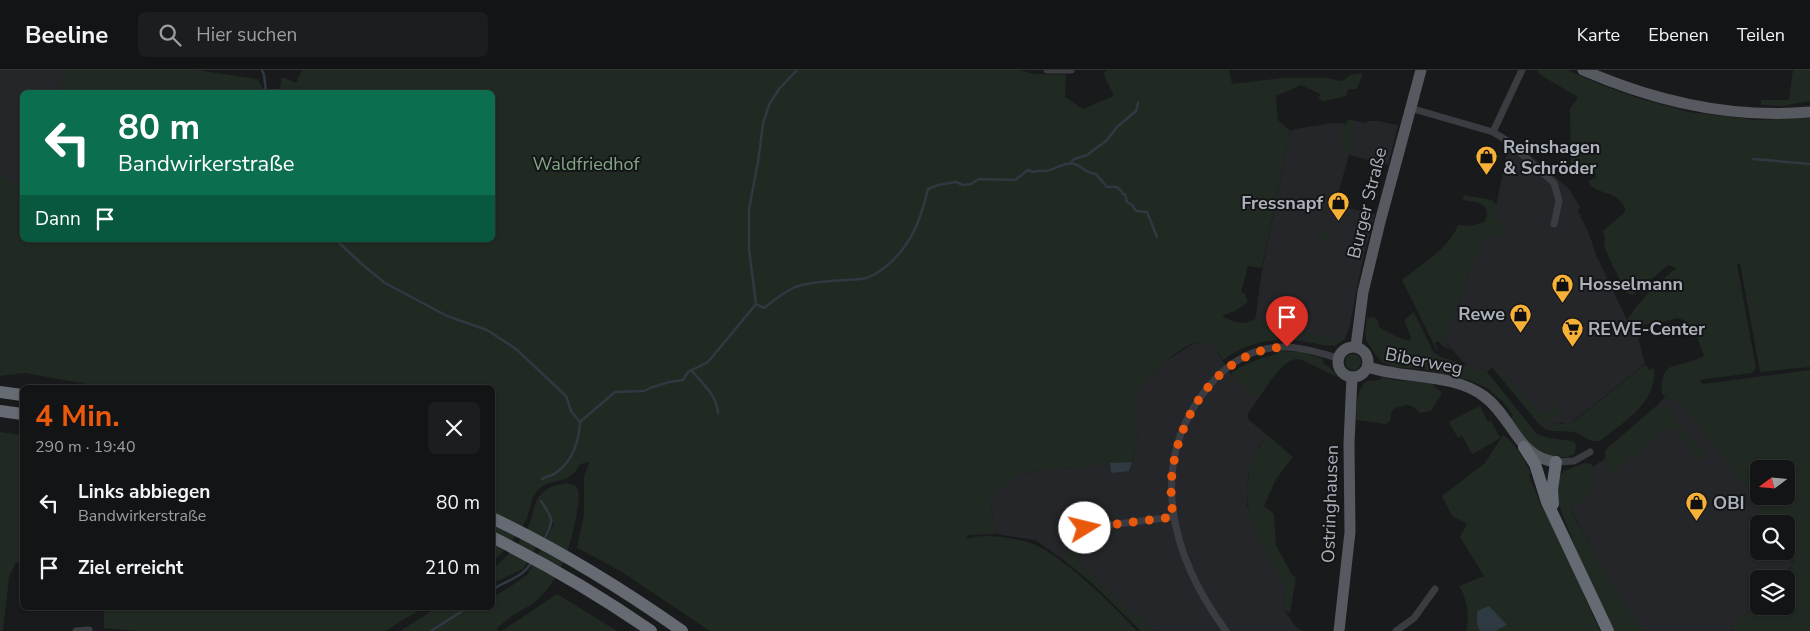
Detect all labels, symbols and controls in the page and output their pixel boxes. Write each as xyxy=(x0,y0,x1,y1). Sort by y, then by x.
search box xyxy=(138,12,488,57)
text: Beeline xyxy=(25,19,108,51)
icon: search xyxy=(156,21,184,49)
text: Hier suchen xyxy=(196,22,297,48)
text: Karte xyxy=(1577,23,1620,47)
text: Ebenen xyxy=(1648,23,1709,47)
text: Teilen xyxy=(1737,23,1785,47)
text: 80 m xyxy=(118,104,200,151)
icon: left xyxy=(35,110,100,175)
place label: Reinshagen & Schröder xyxy=(1503,135,1600,180)
street label: Burger Straße xyxy=(1342,145,1392,261)
shop icon: Reinshagen & Schröder xyxy=(1475,145,1499,176)
text: Bandwirkerstraße xyxy=(118,149,294,179)
park label: Waldfriedhof xyxy=(533,152,640,176)
place label: Fressnapf xyxy=(1241,191,1323,215)
shop icon: Fressnapf xyxy=(1327,191,1351,222)
icon: arrive xyxy=(91,205,119,233)
text: Dann xyxy=(35,206,81,232)
shop icon: Hosselmann xyxy=(1551,272,1575,303)
place label: Hosselmann xyxy=(1579,272,1683,296)
pin xyxy=(1266,296,1308,347)
place label: Rewe xyxy=(1458,302,1505,326)
shop icon: Rewe xyxy=(1509,302,1533,333)
icon: arrive xyxy=(1273,303,1301,331)
supermarket icon: REWE-Center xyxy=(1560,317,1584,348)
place label: REWE-Center xyxy=(1588,317,1705,341)
street label: Biberweg xyxy=(1383,342,1465,380)
text: 4 Min. xyxy=(35,396,120,437)
button: close xyxy=(428,402,480,454)
text: 290 m · 19:40 xyxy=(35,436,136,458)
street label: Ostringhausen xyxy=(1316,444,1344,564)
north arrow xyxy=(1750,460,1795,505)
map controls xyxy=(1750,460,1795,615)
text: Links abbiegen xyxy=(78,479,210,505)
icon: left xyxy=(35,489,63,517)
text: 80 m xyxy=(436,490,480,516)
shop icon: OBI xyxy=(1685,491,1709,522)
place label: OBI xyxy=(1713,491,1745,515)
position arrow xyxy=(1058,501,1110,553)
text: Bandwirkerstraße xyxy=(78,505,206,527)
button: search xyxy=(1750,515,1795,560)
icon: arrive xyxy=(35,554,63,582)
text: Ziel erreicht xyxy=(78,555,183,581)
text: 210 m xyxy=(425,555,480,581)
button: layers xyxy=(1750,570,1795,615)

